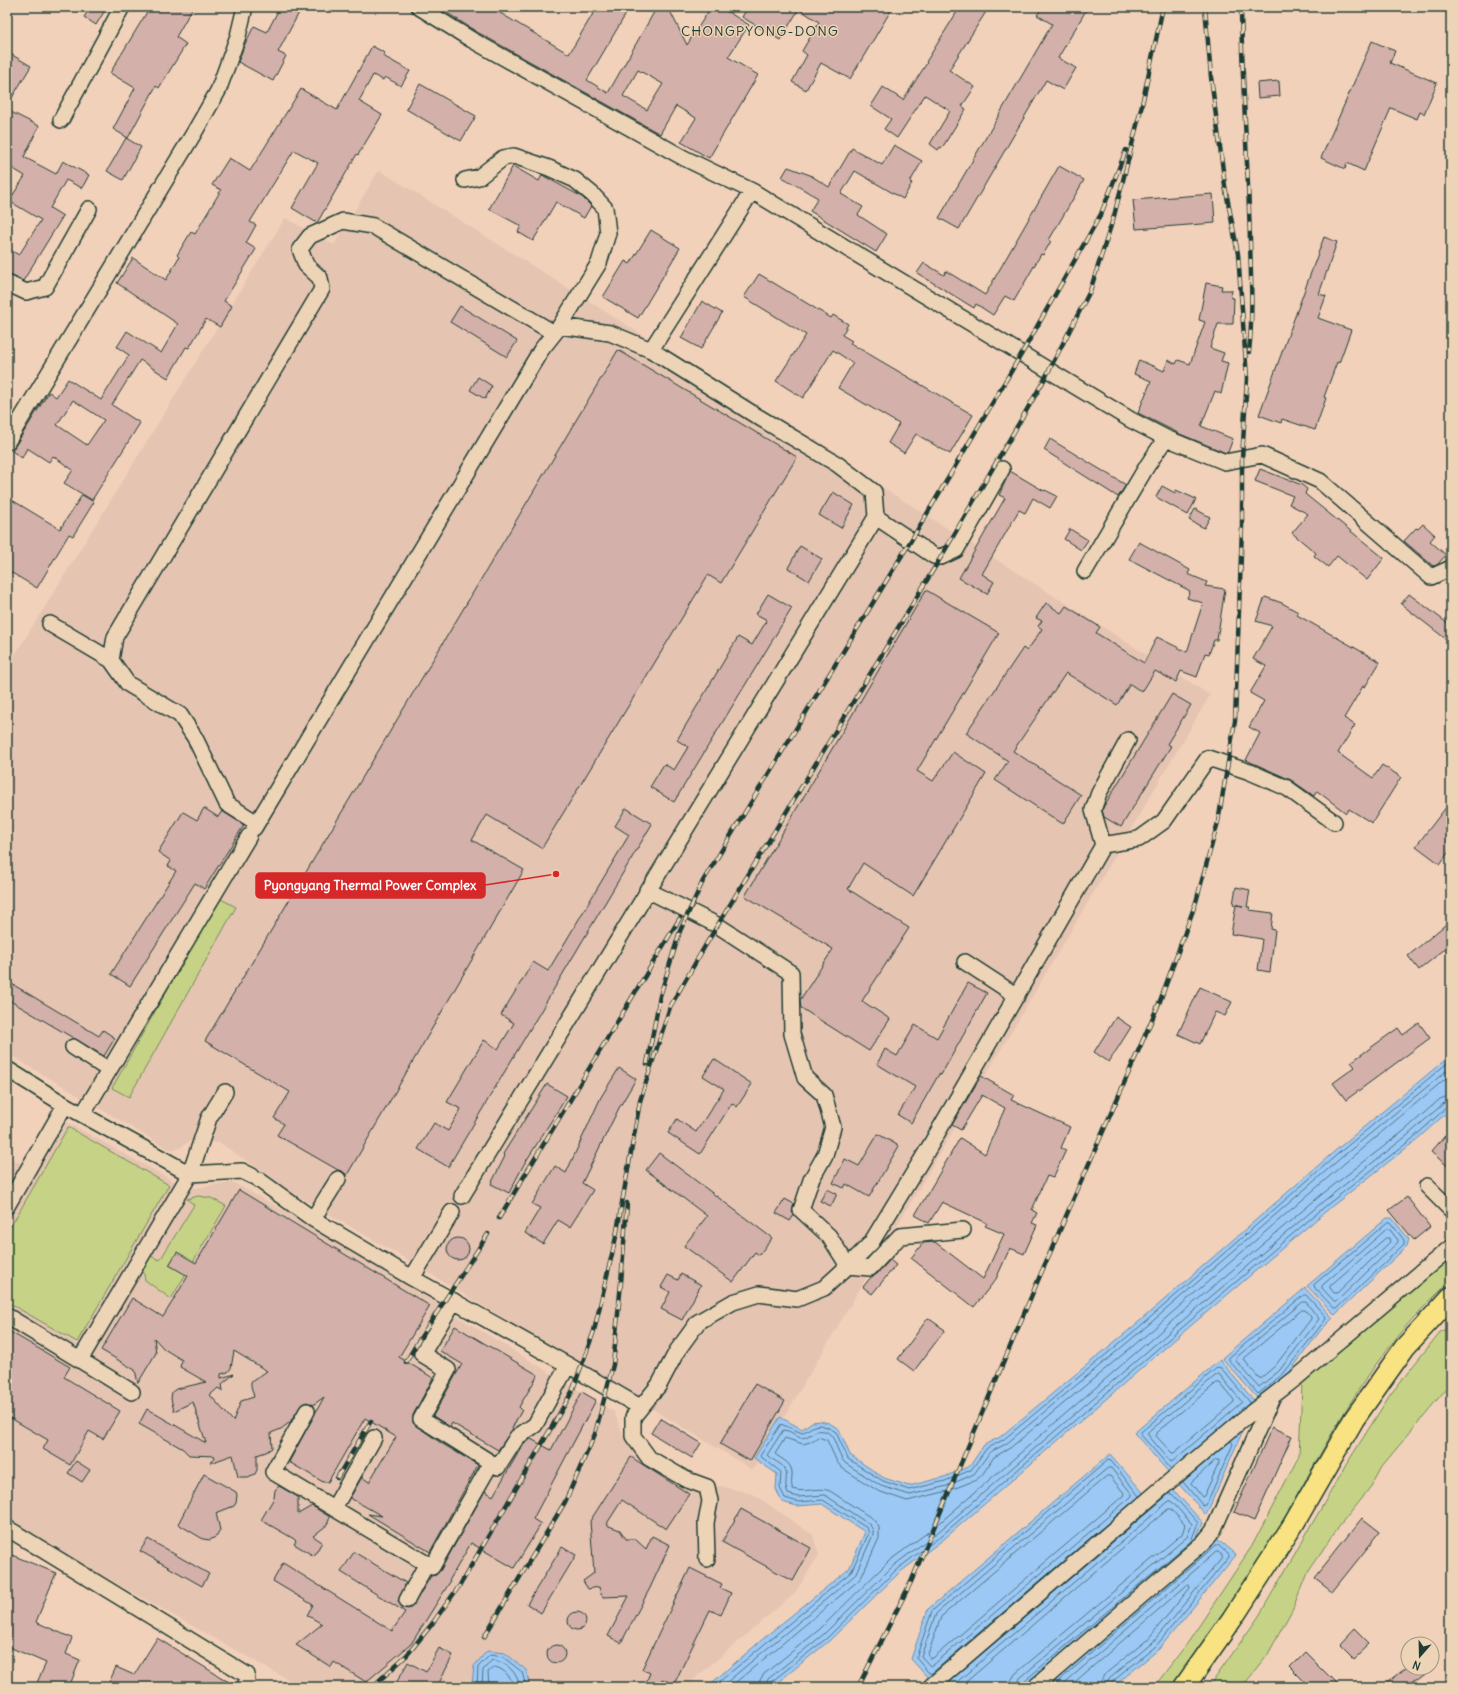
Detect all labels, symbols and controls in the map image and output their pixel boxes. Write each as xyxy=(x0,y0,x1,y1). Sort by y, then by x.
district label: CHONGPYONG-DONG xyxy=(681,22,839,40)
callout: Pyongyang Thermal Power Complex xyxy=(256,873,485,898)
text: Pyongyang Thermal Power Complex xyxy=(264,877,477,894)
north arrow xyxy=(1400,1636,1440,1676)
text: N xyxy=(1411,1658,1423,1673)

